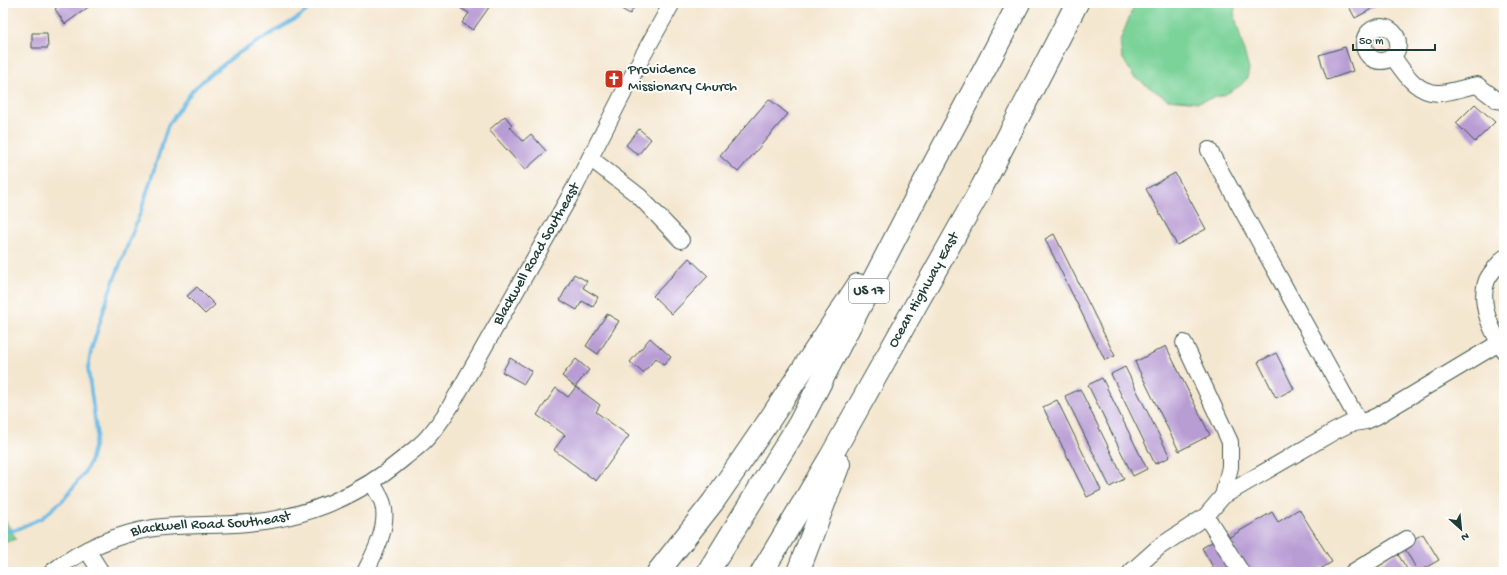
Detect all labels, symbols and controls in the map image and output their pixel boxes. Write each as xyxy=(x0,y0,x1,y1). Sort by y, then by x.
scale bar xyxy=(1353,26,1435,52)
text: 50 m xyxy=(1359,35,1384,49)
place label: Providence Missionary Church xyxy=(627,61,737,96)
church icon: Providence Missionary Church xyxy=(603,68,625,90)
street label: Blackwell Road Southeast xyxy=(489,178,585,329)
street label: Ocean Highway East xyxy=(885,228,965,351)
road number: US 17 xyxy=(849,279,889,303)
street label: Blackwell Road Southeast xyxy=(128,507,294,542)
north arrow xyxy=(1441,509,1481,549)
text: N xyxy=(1459,529,1471,543)

